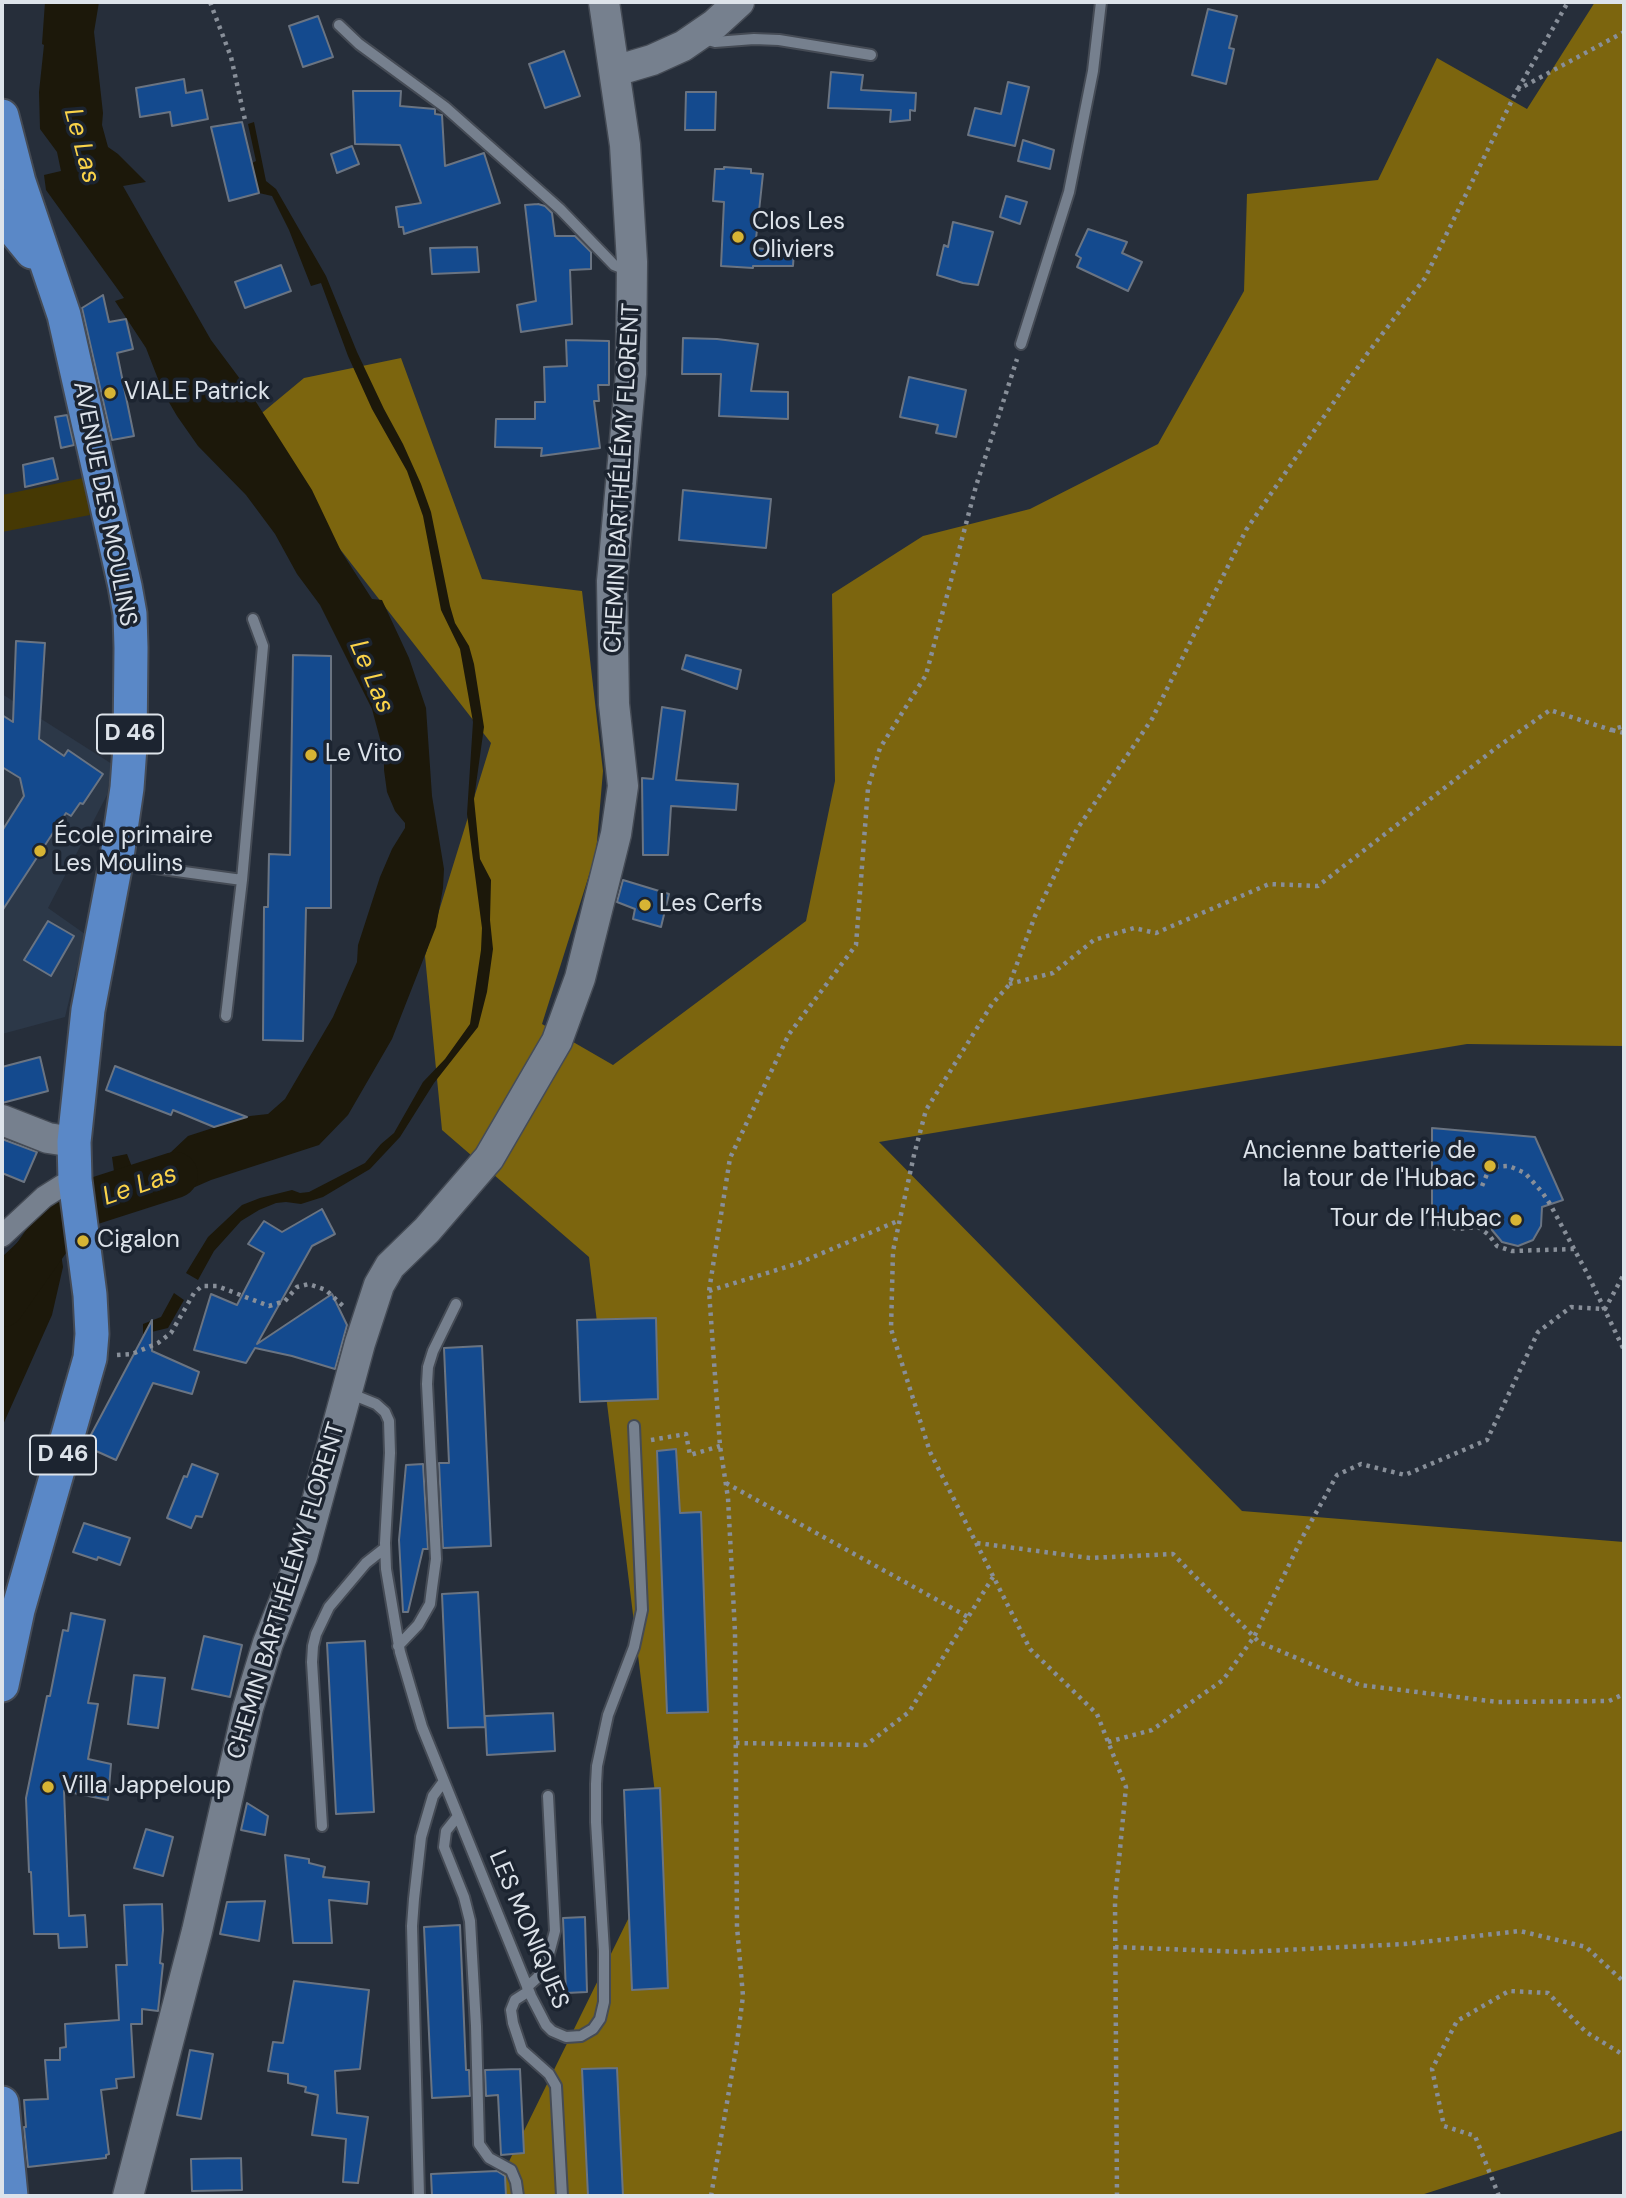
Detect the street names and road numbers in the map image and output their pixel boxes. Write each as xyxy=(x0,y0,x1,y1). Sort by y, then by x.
street label: CHEMIN BARTHÉLÉMY FLORENT xyxy=(599,302,647,654)
street label: AVENUE DES MOULINS xyxy=(66,379,142,629)
road number: D 46 xyxy=(97,714,163,754)
street label: CHEMIN BARTHÉLÉMY FLORENT xyxy=(222,1419,352,1763)
road number: D 46 xyxy=(30,1436,96,1474)
street label: LES MONIQUES xyxy=(482,1846,574,2014)

